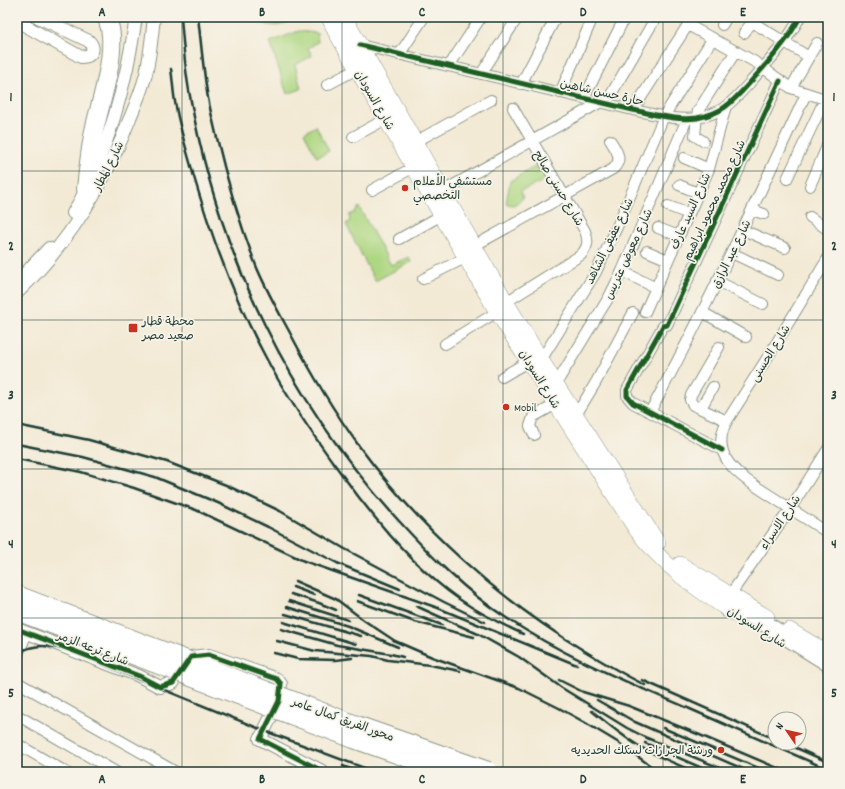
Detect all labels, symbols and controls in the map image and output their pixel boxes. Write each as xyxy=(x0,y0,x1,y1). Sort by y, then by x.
text: A xyxy=(98,4,106,23)
text: B xyxy=(259,4,265,23)
text: C xyxy=(419,4,426,23)
text: D xyxy=(580,4,587,23)
text: E xyxy=(740,4,747,23)
street label: شارع السودان xyxy=(350,68,398,134)
street label: حارة حسن شاهين xyxy=(558,76,645,111)
text: 1 xyxy=(10,89,13,108)
text: 1 xyxy=(833,89,836,108)
street label: شارع محمد محمود ابراهيم xyxy=(680,137,751,264)
street label: شارع المطار xyxy=(89,139,129,195)
street label: شارع حسنى صالح xyxy=(528,148,587,230)
street label: شارع السيد عارف xyxy=(667,171,716,253)
place label: مستشفي الأعلام التخصصي xyxy=(413,173,492,206)
marker: مستشفي الأعلام التخصصي xyxy=(400,183,410,193)
street label: شارع عفيفى الشاهد xyxy=(582,196,639,288)
street label: شارع معوض عتريس xyxy=(601,207,658,303)
street label: شارع عبد الرازق xyxy=(708,217,756,292)
text: 2 xyxy=(8,238,14,257)
text: 2 xyxy=(831,238,837,257)
place label: محطة قطار صعيد مصر xyxy=(141,314,194,345)
marker: محطة قطار صعيد مصر xyxy=(127,322,139,334)
street label: شارع الحسنى xyxy=(747,322,796,386)
street label: شارع السودان xyxy=(514,347,564,413)
text: 3 xyxy=(8,387,14,406)
text: 3 xyxy=(831,387,837,406)
place label: Mobil xyxy=(514,400,537,417)
marker: Mobil xyxy=(501,402,511,412)
street label: شارع الاسراء xyxy=(757,492,806,554)
text: 4 xyxy=(8,536,14,555)
text: 4 xyxy=(831,536,837,555)
street label: شارع السودان xyxy=(723,603,789,653)
street label: شارع ترعه الزمر xyxy=(53,628,131,671)
text: 5 xyxy=(8,685,14,704)
text: 5 xyxy=(831,685,837,704)
street label: محور الفريق كمال عامر xyxy=(288,694,396,747)
north arrow xyxy=(767,711,807,751)
text: N xyxy=(772,719,789,733)
place label: ورشة الجرارات لسكك الحديديه xyxy=(571,743,713,760)
marker: ورشة الجرارات لسكك الحديديه xyxy=(716,745,726,755)
text: A xyxy=(98,771,106,789)
text: B xyxy=(259,771,265,789)
text: C xyxy=(419,771,426,789)
text: D xyxy=(580,771,587,789)
text: E xyxy=(740,771,747,789)

